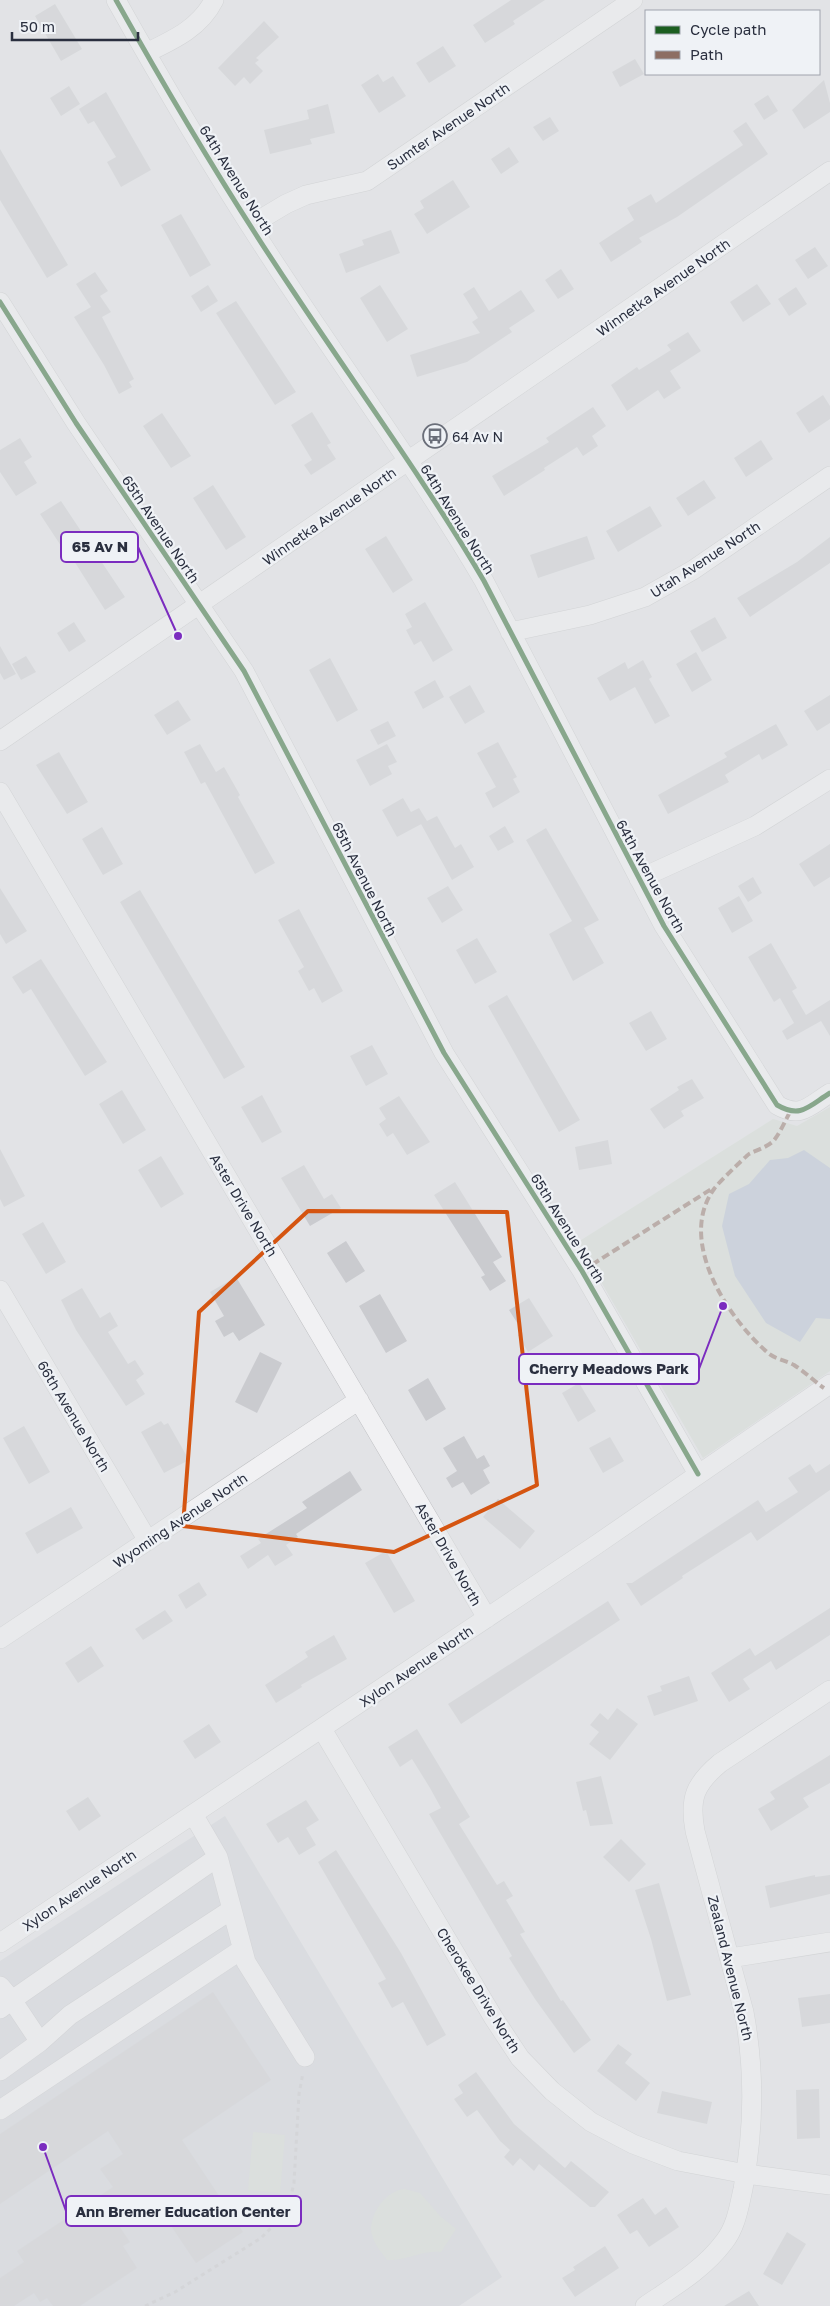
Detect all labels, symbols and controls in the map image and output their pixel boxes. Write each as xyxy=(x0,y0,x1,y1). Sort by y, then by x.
scale bar xyxy=(12,10,139,42)
legend xyxy=(645,10,820,75)
text: 50 m xyxy=(20,17,55,35)
text: Cycle path xyxy=(690,20,766,38)
text: Path xyxy=(690,45,723,63)
street label: Sumter Avenue North xyxy=(383,79,513,173)
street label: 64th Avenue North xyxy=(196,122,278,238)
street label: Winnetka Avenue North xyxy=(593,234,733,340)
bus stop icon: 64 Av N xyxy=(422,423,448,449)
place label: 64 Av N xyxy=(452,428,503,445)
street label: 64th Avenue North xyxy=(417,461,499,577)
street label: Winnetka Avenue North xyxy=(259,463,399,569)
street label: 65th Avenue North xyxy=(119,472,203,586)
street label: Utah Avenue North xyxy=(647,517,763,601)
callout: 65 Av N xyxy=(61,532,138,562)
text: 65 Av N xyxy=(72,537,128,555)
street label: 64th Avenue North xyxy=(613,816,689,936)
street label: 65th Avenue North xyxy=(329,819,401,939)
street label: Aster Drive North xyxy=(207,1151,281,1259)
street label: 65th Avenue North xyxy=(527,1170,609,1286)
callout: Cherry Meadows Park xyxy=(519,1354,699,1384)
street label: 66th Avenue North xyxy=(34,1357,114,1475)
text: Cherry Meadows Park xyxy=(529,1359,689,1377)
street label: Wyoming Avenue North xyxy=(110,1469,250,1571)
street label: Aster Drive North xyxy=(412,1499,486,1609)
street label: Xylon Avenue North xyxy=(356,1622,476,1710)
street label: Xylon Avenue North xyxy=(19,1846,139,1934)
street label: Zealand Avenue North xyxy=(705,1894,757,2042)
street label: Cherokee Drive North xyxy=(433,1924,525,2056)
callout: Ann Bremer Education Center xyxy=(66,2196,301,2226)
text: Ann Bremer Education Center xyxy=(75,2202,291,2220)

